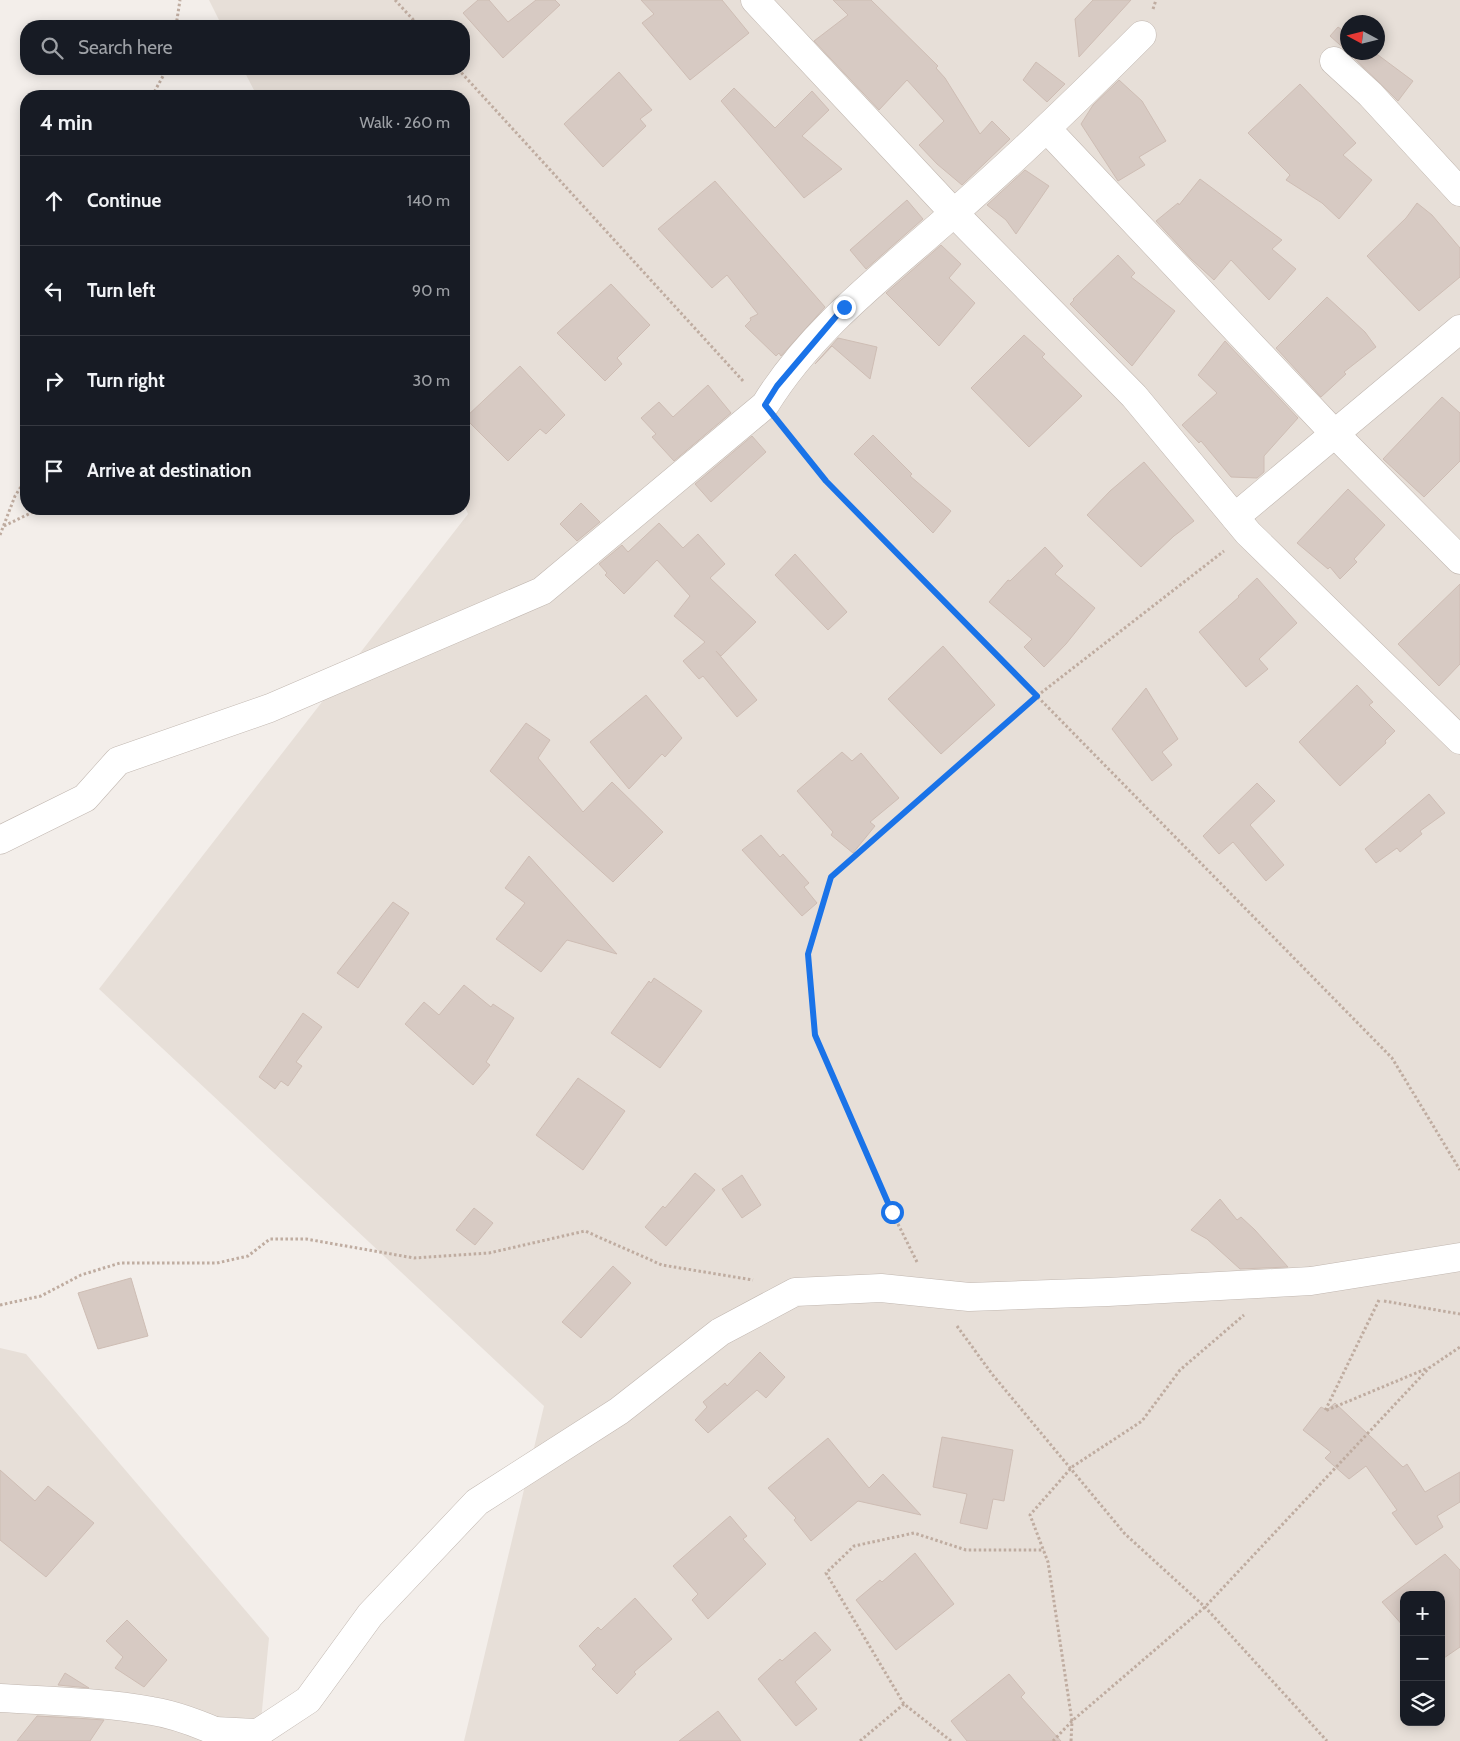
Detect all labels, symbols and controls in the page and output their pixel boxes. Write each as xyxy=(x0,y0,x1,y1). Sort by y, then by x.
north arrow xyxy=(1340,15,1385,60)
search box xyxy=(20,20,470,75)
icon: search xyxy=(38,34,66,62)
text: Search here xyxy=(78,36,172,59)
text: 4 min xyxy=(40,110,93,135)
text: Walk · 260 m xyxy=(360,113,450,132)
icon: ahead xyxy=(40,187,68,215)
text: Continue xyxy=(87,189,161,212)
text: 140 m xyxy=(407,191,450,210)
icon: left xyxy=(40,277,68,305)
text: Turn left xyxy=(87,279,155,302)
text: 90 m xyxy=(412,281,450,300)
route end xyxy=(833,296,856,319)
icon: right xyxy=(40,367,68,395)
text: Turn right xyxy=(87,369,165,392)
text: 30 m xyxy=(413,371,450,390)
icon: arrive xyxy=(40,457,68,485)
text: Arrive at destination xyxy=(87,459,251,482)
route start xyxy=(881,1201,904,1224)
map controls xyxy=(1400,1591,1445,1726)
button: + xyxy=(1400,1591,1445,1636)
button: − xyxy=(1400,1636,1445,1681)
button: layers xyxy=(1400,1681,1445,1726)

